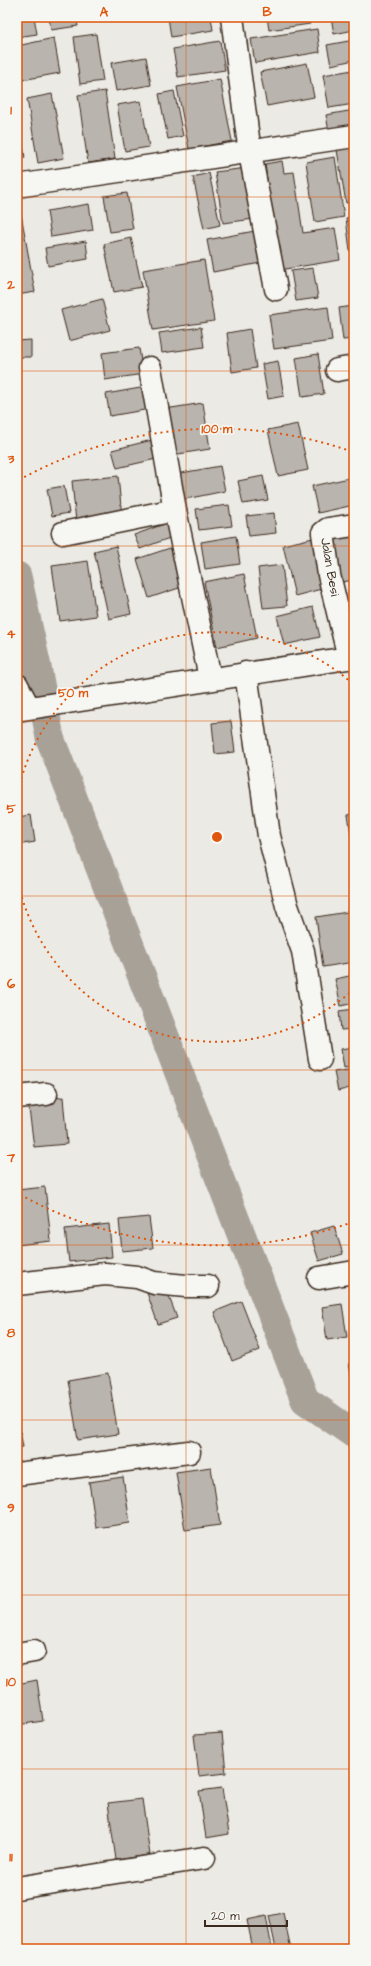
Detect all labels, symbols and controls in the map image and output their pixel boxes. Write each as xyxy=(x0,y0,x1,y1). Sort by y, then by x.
text: A xyxy=(100,3,109,21)
text: B xyxy=(262,3,272,21)
text: 1 xyxy=(10,101,12,119)
text: 2 xyxy=(6,276,15,294)
text: 100 m xyxy=(202,421,233,438)
text: 3 xyxy=(7,450,15,468)
street label: Jalan Besi xyxy=(316,537,344,597)
text: 4 xyxy=(7,625,16,643)
text: 50 m xyxy=(58,685,89,702)
text: 5 xyxy=(6,800,16,818)
centre of rings xyxy=(210,830,224,844)
text: 6 xyxy=(7,975,16,993)
text: 7 xyxy=(6,1149,16,1167)
text: 8 xyxy=(7,1324,16,1342)
text: 9 xyxy=(7,1499,15,1517)
text: 10 xyxy=(6,1673,17,1691)
text: 11 xyxy=(9,1848,13,1866)
scale bar xyxy=(205,1902,287,1928)
text: 20 m xyxy=(211,1908,240,1925)

